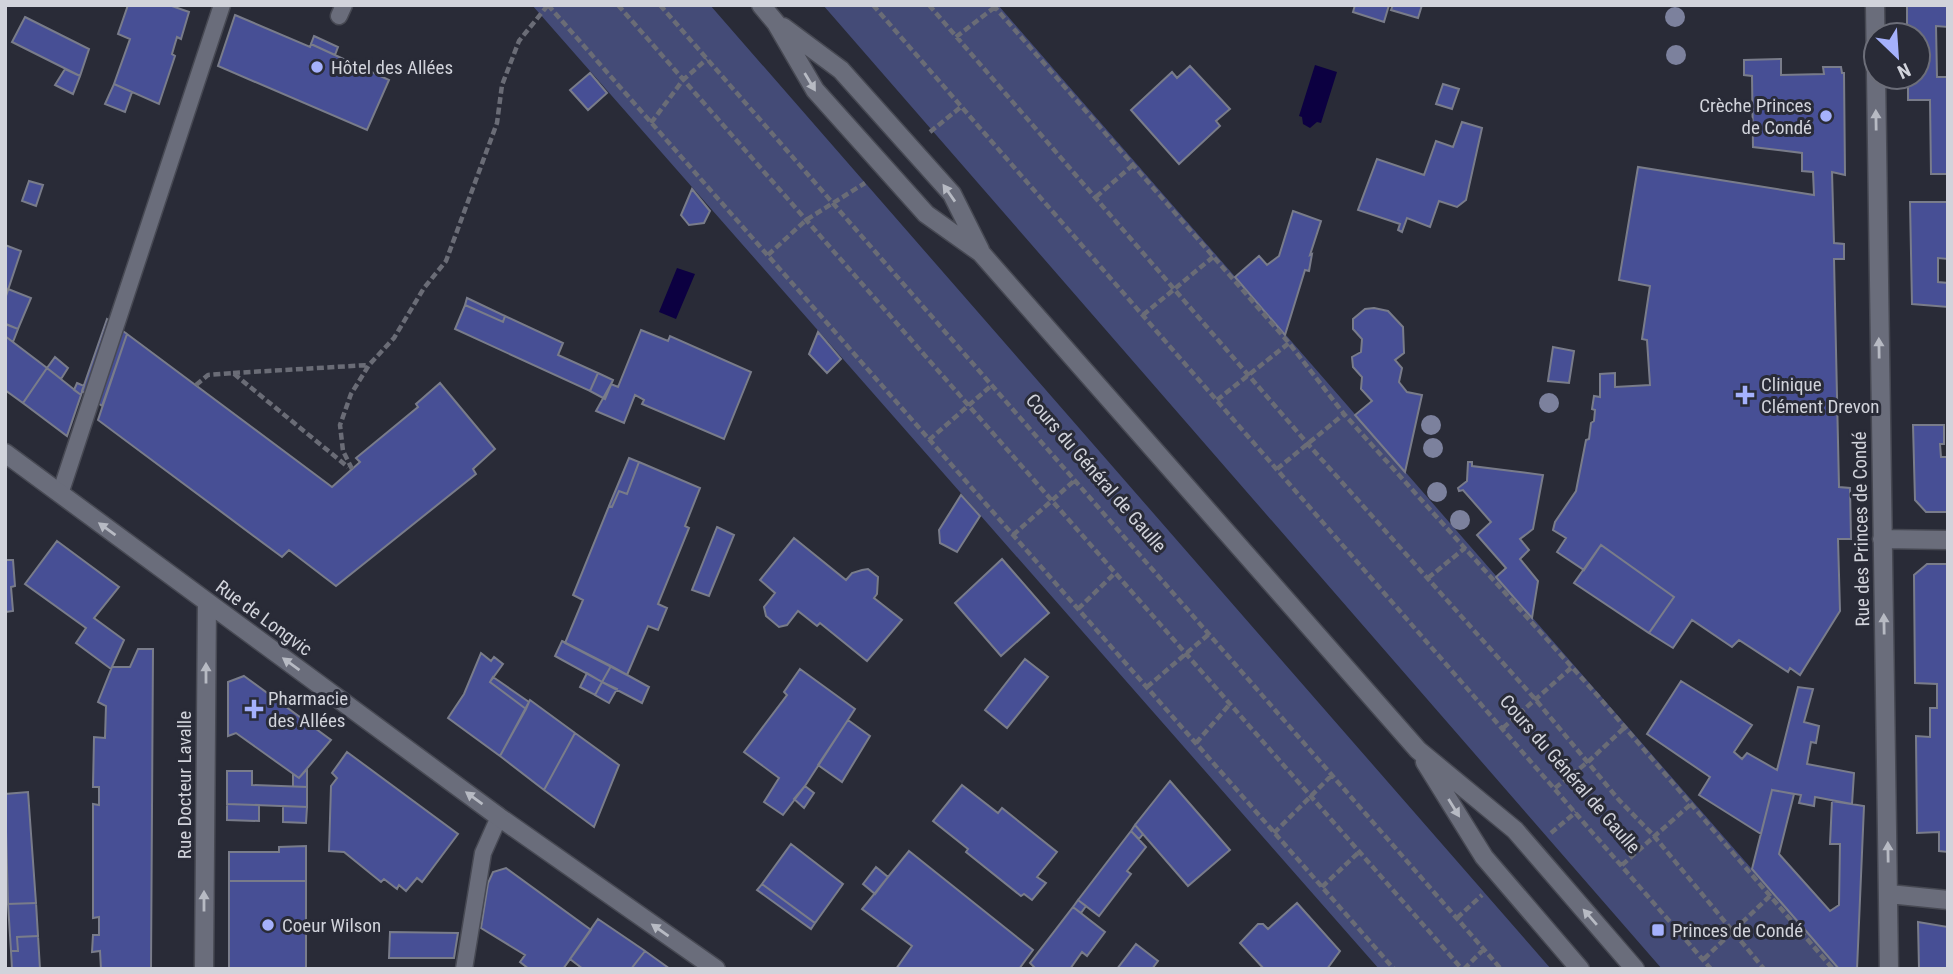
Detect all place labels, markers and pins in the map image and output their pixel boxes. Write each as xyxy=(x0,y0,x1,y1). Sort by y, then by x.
place label: Hôtel des Allées xyxy=(331,56,453,79)
marker: Hôtel des Allées xyxy=(309,59,325,75)
place label: Crèche Princes de Condé xyxy=(1699,94,1812,139)
marker: Crèche Princes de Condé xyxy=(1818,108,1834,124)
place label: Clinique Clément Drevon xyxy=(1761,373,1879,418)
marker: Clinique Clément Drevon xyxy=(1735,385,1755,405)
place label: Pharmacie des Allées xyxy=(268,687,348,732)
marker: Pharmacie des Allées xyxy=(246,701,262,717)
place label: Coeur Wilson xyxy=(282,914,381,937)
marker: Coeur Wilson xyxy=(260,917,276,933)
place label: Princes de Condé xyxy=(1672,919,1803,942)
marker: Princes de Condé xyxy=(1650,922,1666,938)

